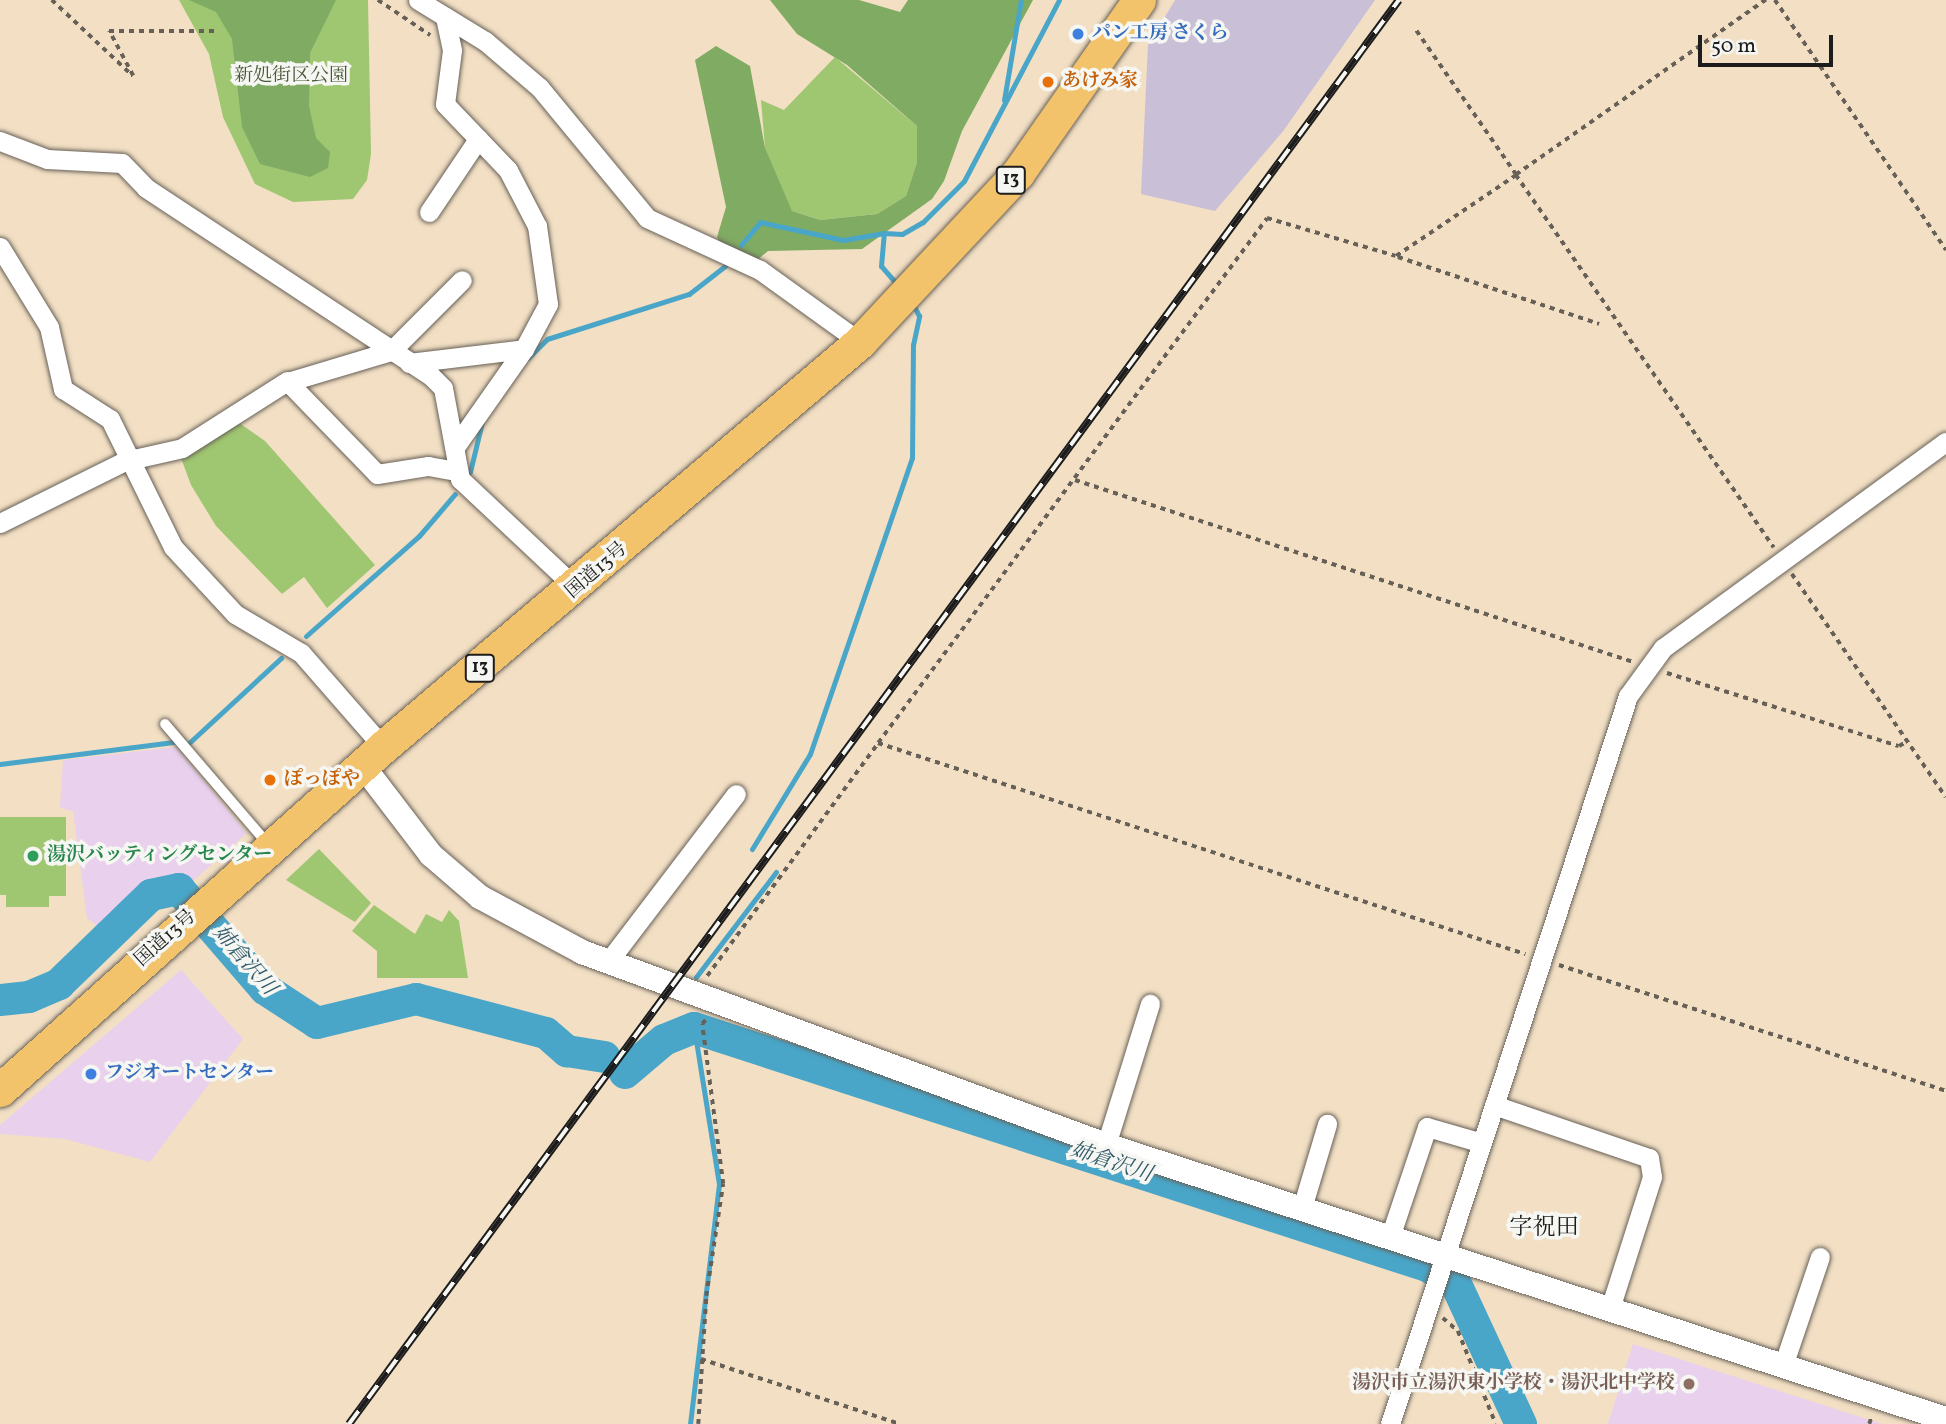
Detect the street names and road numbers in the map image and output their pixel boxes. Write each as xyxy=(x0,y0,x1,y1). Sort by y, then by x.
road number: 13 xyxy=(995,166,1027,195)
street label: 国道13号 xyxy=(562,538,632,604)
road number: 13 xyxy=(464,654,496,682)
street label: 国道13号 xyxy=(131,906,201,972)

